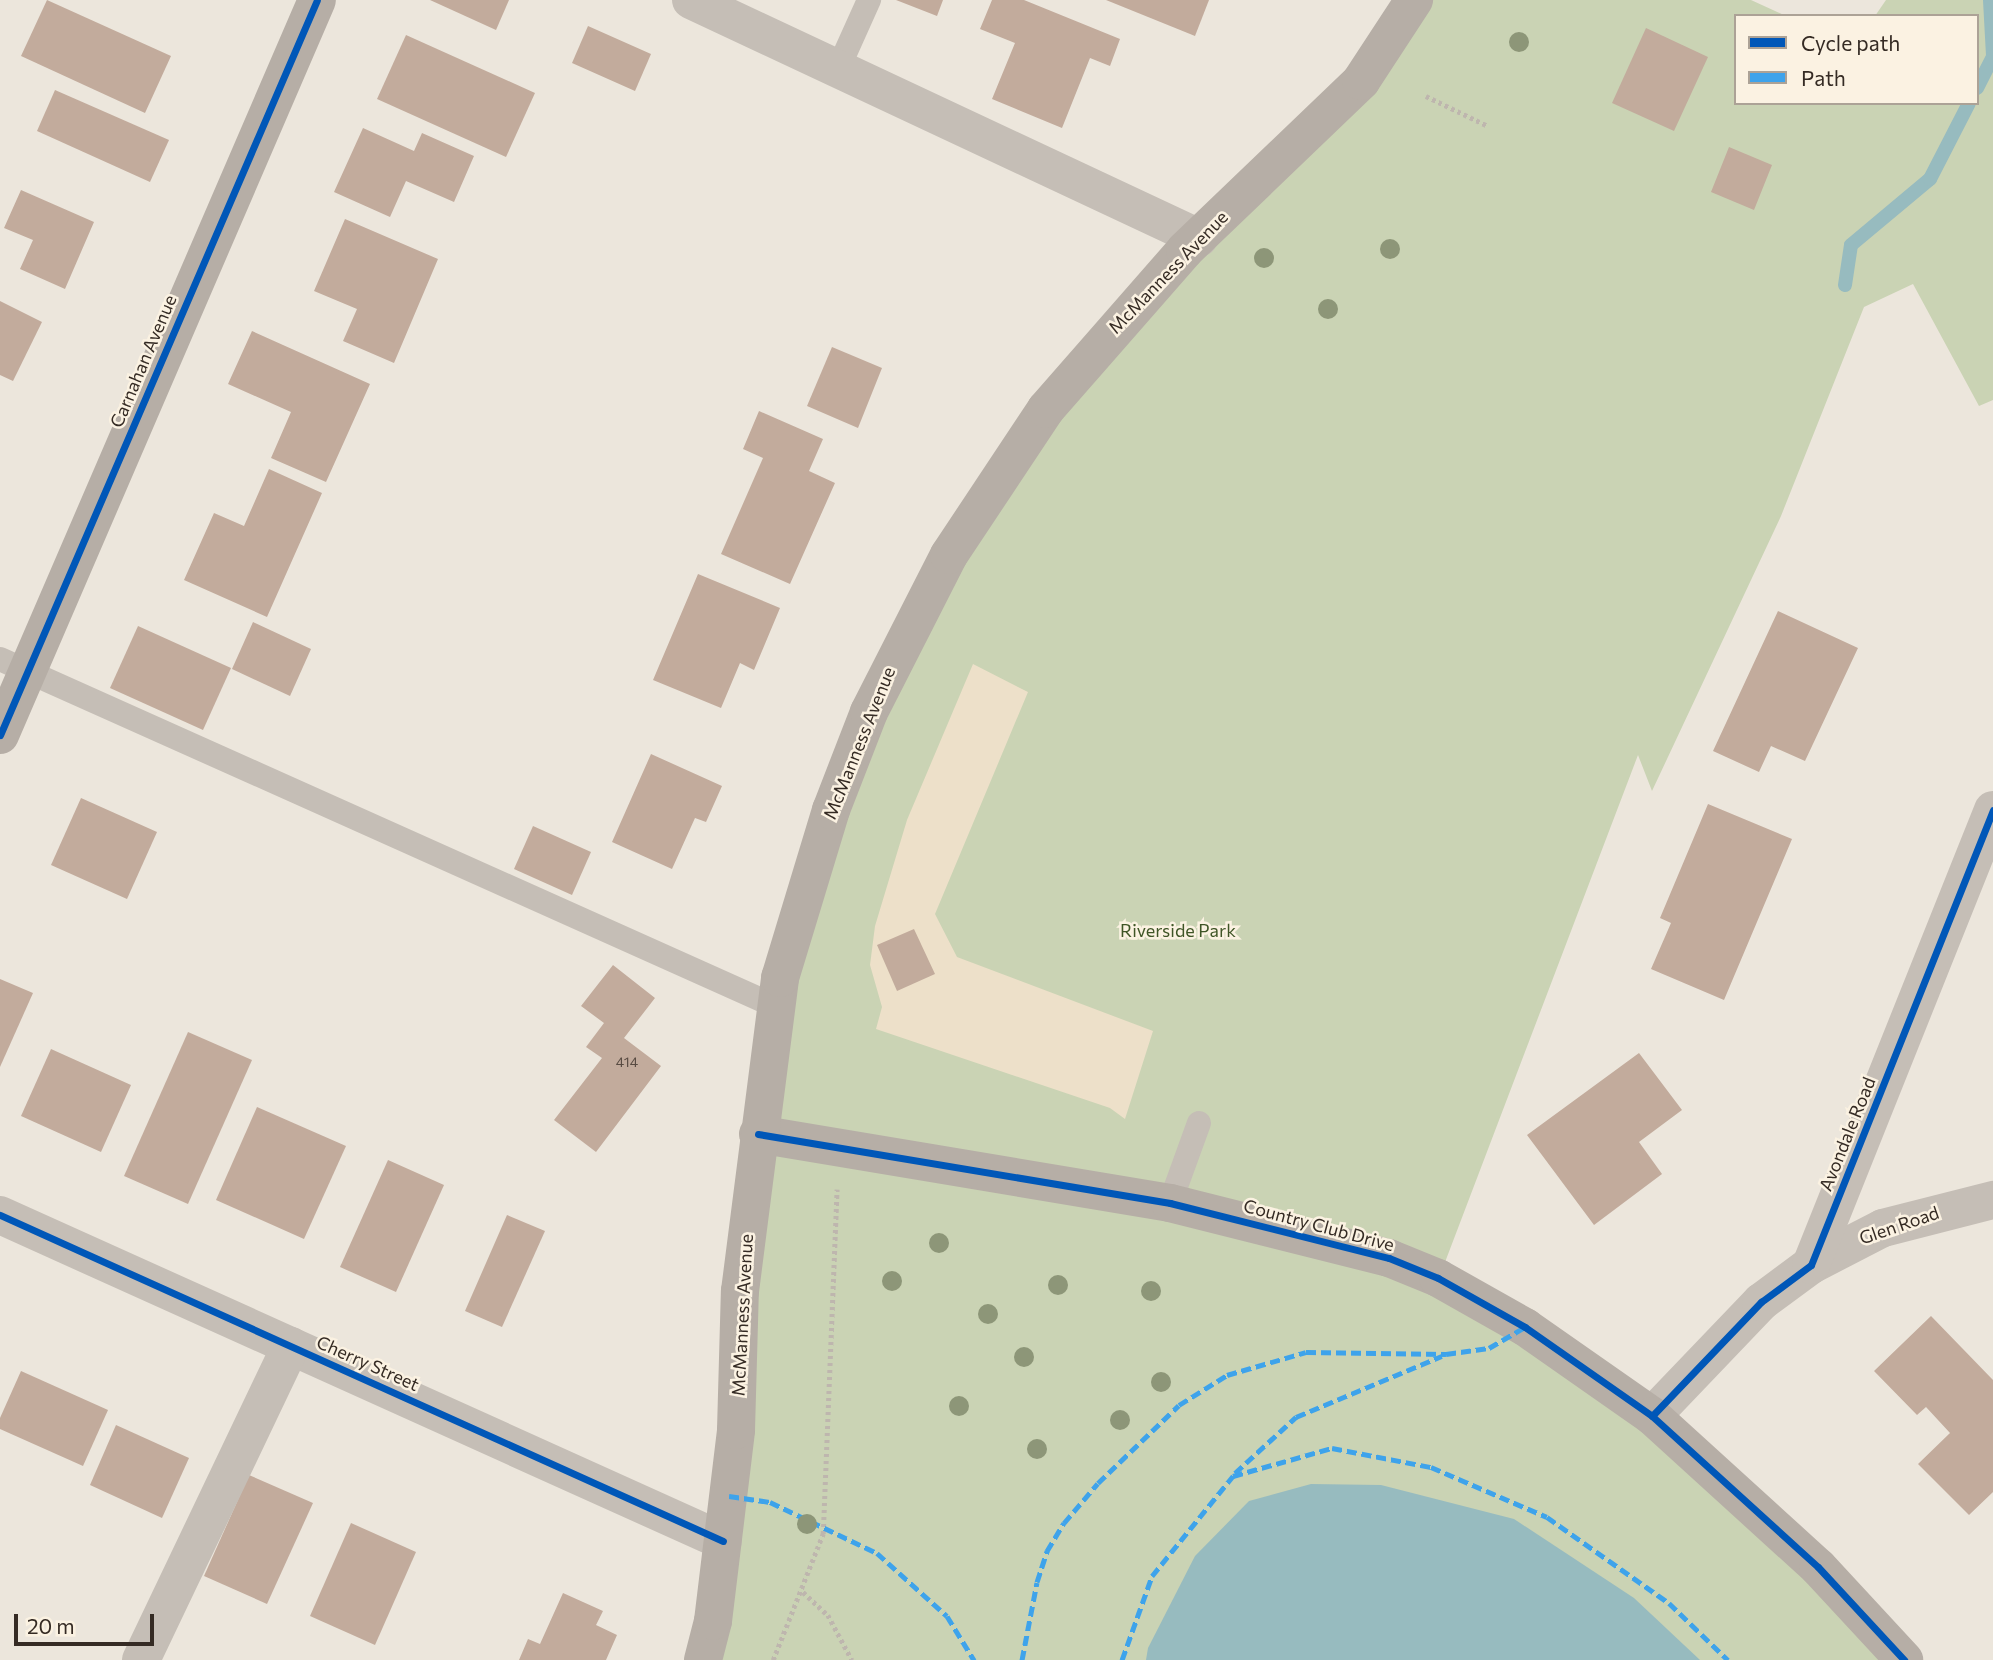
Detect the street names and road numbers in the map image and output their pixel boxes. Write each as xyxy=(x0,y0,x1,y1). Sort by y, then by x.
street label: McManness Avenue xyxy=(1104,206,1232,338)
street label: Carnahan Avenue xyxy=(105,291,181,431)
street label: McManness Avenue xyxy=(819,664,899,822)
street label: Avondale Road xyxy=(1814,1074,1880,1194)
street label: Country Club Drive xyxy=(1241,1194,1397,1256)
street label: Glen Road xyxy=(1856,1201,1942,1249)
street label: McManness Avenue xyxy=(727,1233,757,1397)
street label: Cherry Street xyxy=(313,1331,423,1395)

